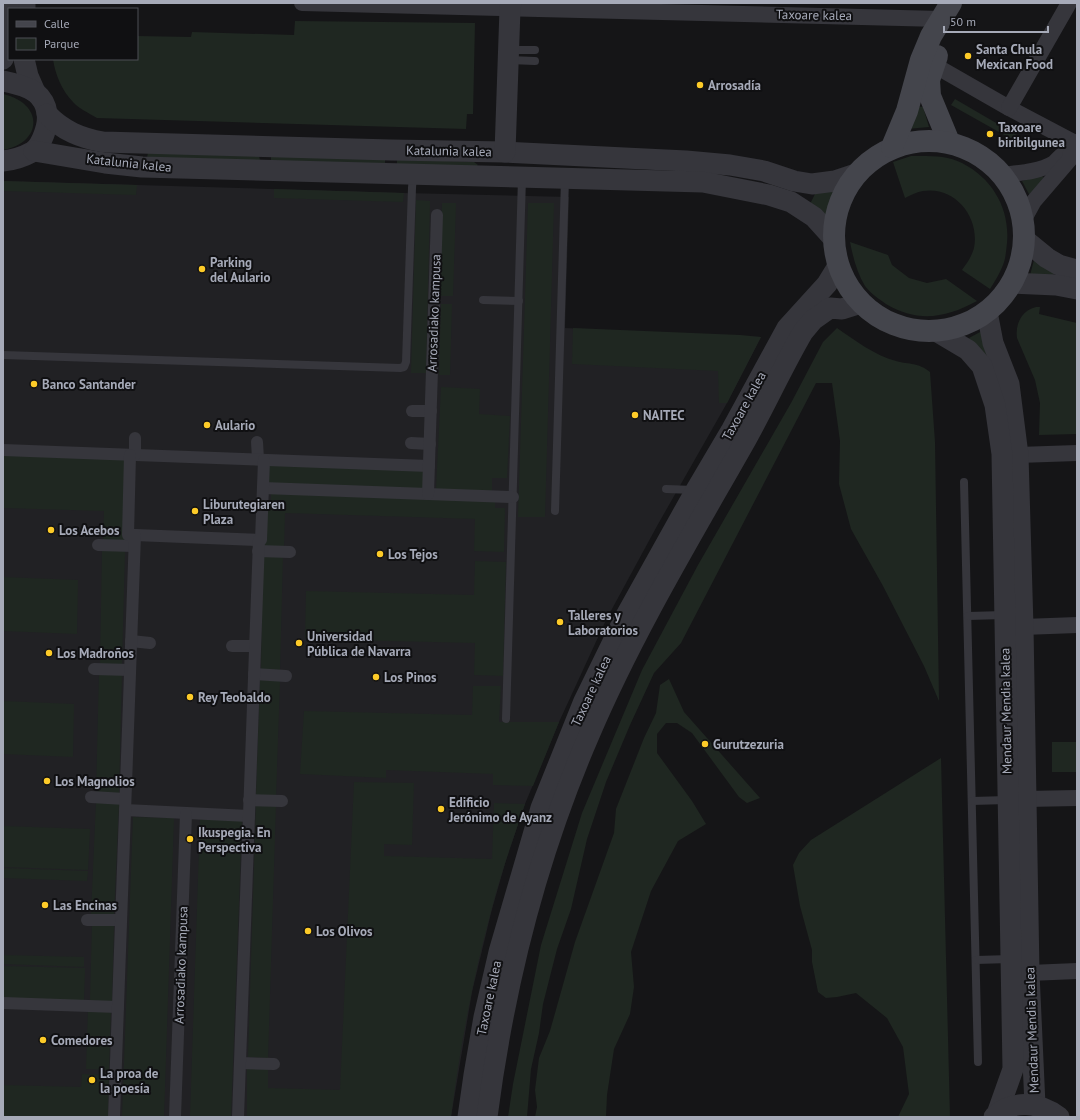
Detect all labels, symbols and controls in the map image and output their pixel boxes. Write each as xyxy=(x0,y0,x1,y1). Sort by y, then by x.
street label: Taxoare kalea xyxy=(776,6,852,24)
legend xyxy=(8,8,138,60)
scale bar xyxy=(944,8,1048,34)
text: 50 m xyxy=(950,14,976,29)
text: Calle xyxy=(44,16,70,31)
text: Parque xyxy=(44,36,79,51)
place label: Santa Chula Mexican Food xyxy=(976,41,1053,73)
marker: Santa Chula Mexican Food xyxy=(963,51,973,61)
place label: Arrosadía xyxy=(708,77,761,94)
marker: Arrosadía xyxy=(695,80,705,90)
place label: Taxoare biribilgunea xyxy=(998,119,1065,151)
marker: Taxoare biribilgunea xyxy=(985,129,995,139)
street label: Katalunia kalea xyxy=(406,142,492,160)
street label: Katalunia kalea xyxy=(85,150,173,176)
place label: Parking del Aulario xyxy=(210,254,270,286)
street label: Arrosadiako kampusa xyxy=(423,254,445,372)
marker: Parking del Aulario xyxy=(197,264,207,274)
street label: Taxoare kalea xyxy=(718,369,770,443)
place label: Banco Santander xyxy=(42,376,136,393)
marker: Banco Santander xyxy=(29,379,39,389)
place label: NAITEC xyxy=(643,407,685,424)
marker: NAITEC xyxy=(630,410,640,420)
place label: Aulario xyxy=(215,417,255,434)
marker: Aulario xyxy=(202,420,212,430)
place label: Liburutegiaren Plaza xyxy=(203,496,285,528)
marker: Liburutegiaren Plaza xyxy=(190,506,200,516)
place label: Los Acebos xyxy=(59,522,120,539)
marker: Los Acebos xyxy=(46,525,56,535)
place label: Los Tejos xyxy=(388,546,438,563)
marker: Los Tejos xyxy=(375,549,385,559)
place label: Talleres y Laboratorios xyxy=(568,607,639,639)
marker: Talleres y Laboratorios xyxy=(555,617,565,627)
place label: Universidad Pública de Navarra xyxy=(307,628,411,660)
marker: Universidad Pública de Navarra xyxy=(294,638,304,648)
place label: Los Madroños xyxy=(57,645,134,662)
marker: Los Madroños xyxy=(44,648,54,658)
street label: Mendaur Mendia kalea xyxy=(996,648,1016,774)
street label: Taxoare kalea xyxy=(567,653,615,729)
place label: Los Pinos xyxy=(384,669,437,686)
marker: Los Pinos xyxy=(371,672,381,682)
place label: Rey Teobaldo xyxy=(198,689,271,706)
marker: Rey Teobaldo xyxy=(185,692,195,702)
place label: Gurutzezuria xyxy=(713,736,784,753)
marker: Gurutzezuria xyxy=(700,739,710,749)
place label: Los Magnolios xyxy=(55,773,135,790)
marker: Los Magnolios xyxy=(42,776,52,786)
place label: Edificio Jerónimo de Ayanz xyxy=(448,794,552,826)
marker: Edificio Jerónimo de Ayanz xyxy=(436,804,446,814)
place label: Ikuspegia. En Perspectiva xyxy=(198,824,271,856)
marker: Ikuspegia. En Perspectiva xyxy=(185,834,195,844)
place label: Las Encinas xyxy=(53,897,117,914)
marker: Las Encinas xyxy=(40,900,50,910)
street label: Arrosadiako kampusa xyxy=(170,906,192,1024)
place label: Los Olivos xyxy=(316,923,373,940)
marker: Los Olivos xyxy=(303,926,313,936)
street label: Taxoare kalea xyxy=(473,959,505,1037)
street label: Mendaur Mendia kalea xyxy=(1021,967,1043,1093)
place label: Comedores xyxy=(51,1032,113,1049)
marker: Comedores xyxy=(38,1035,48,1045)
place label: La proa de la poesía xyxy=(100,1065,159,1097)
marker: La proa de la poesía xyxy=(87,1075,97,1085)

